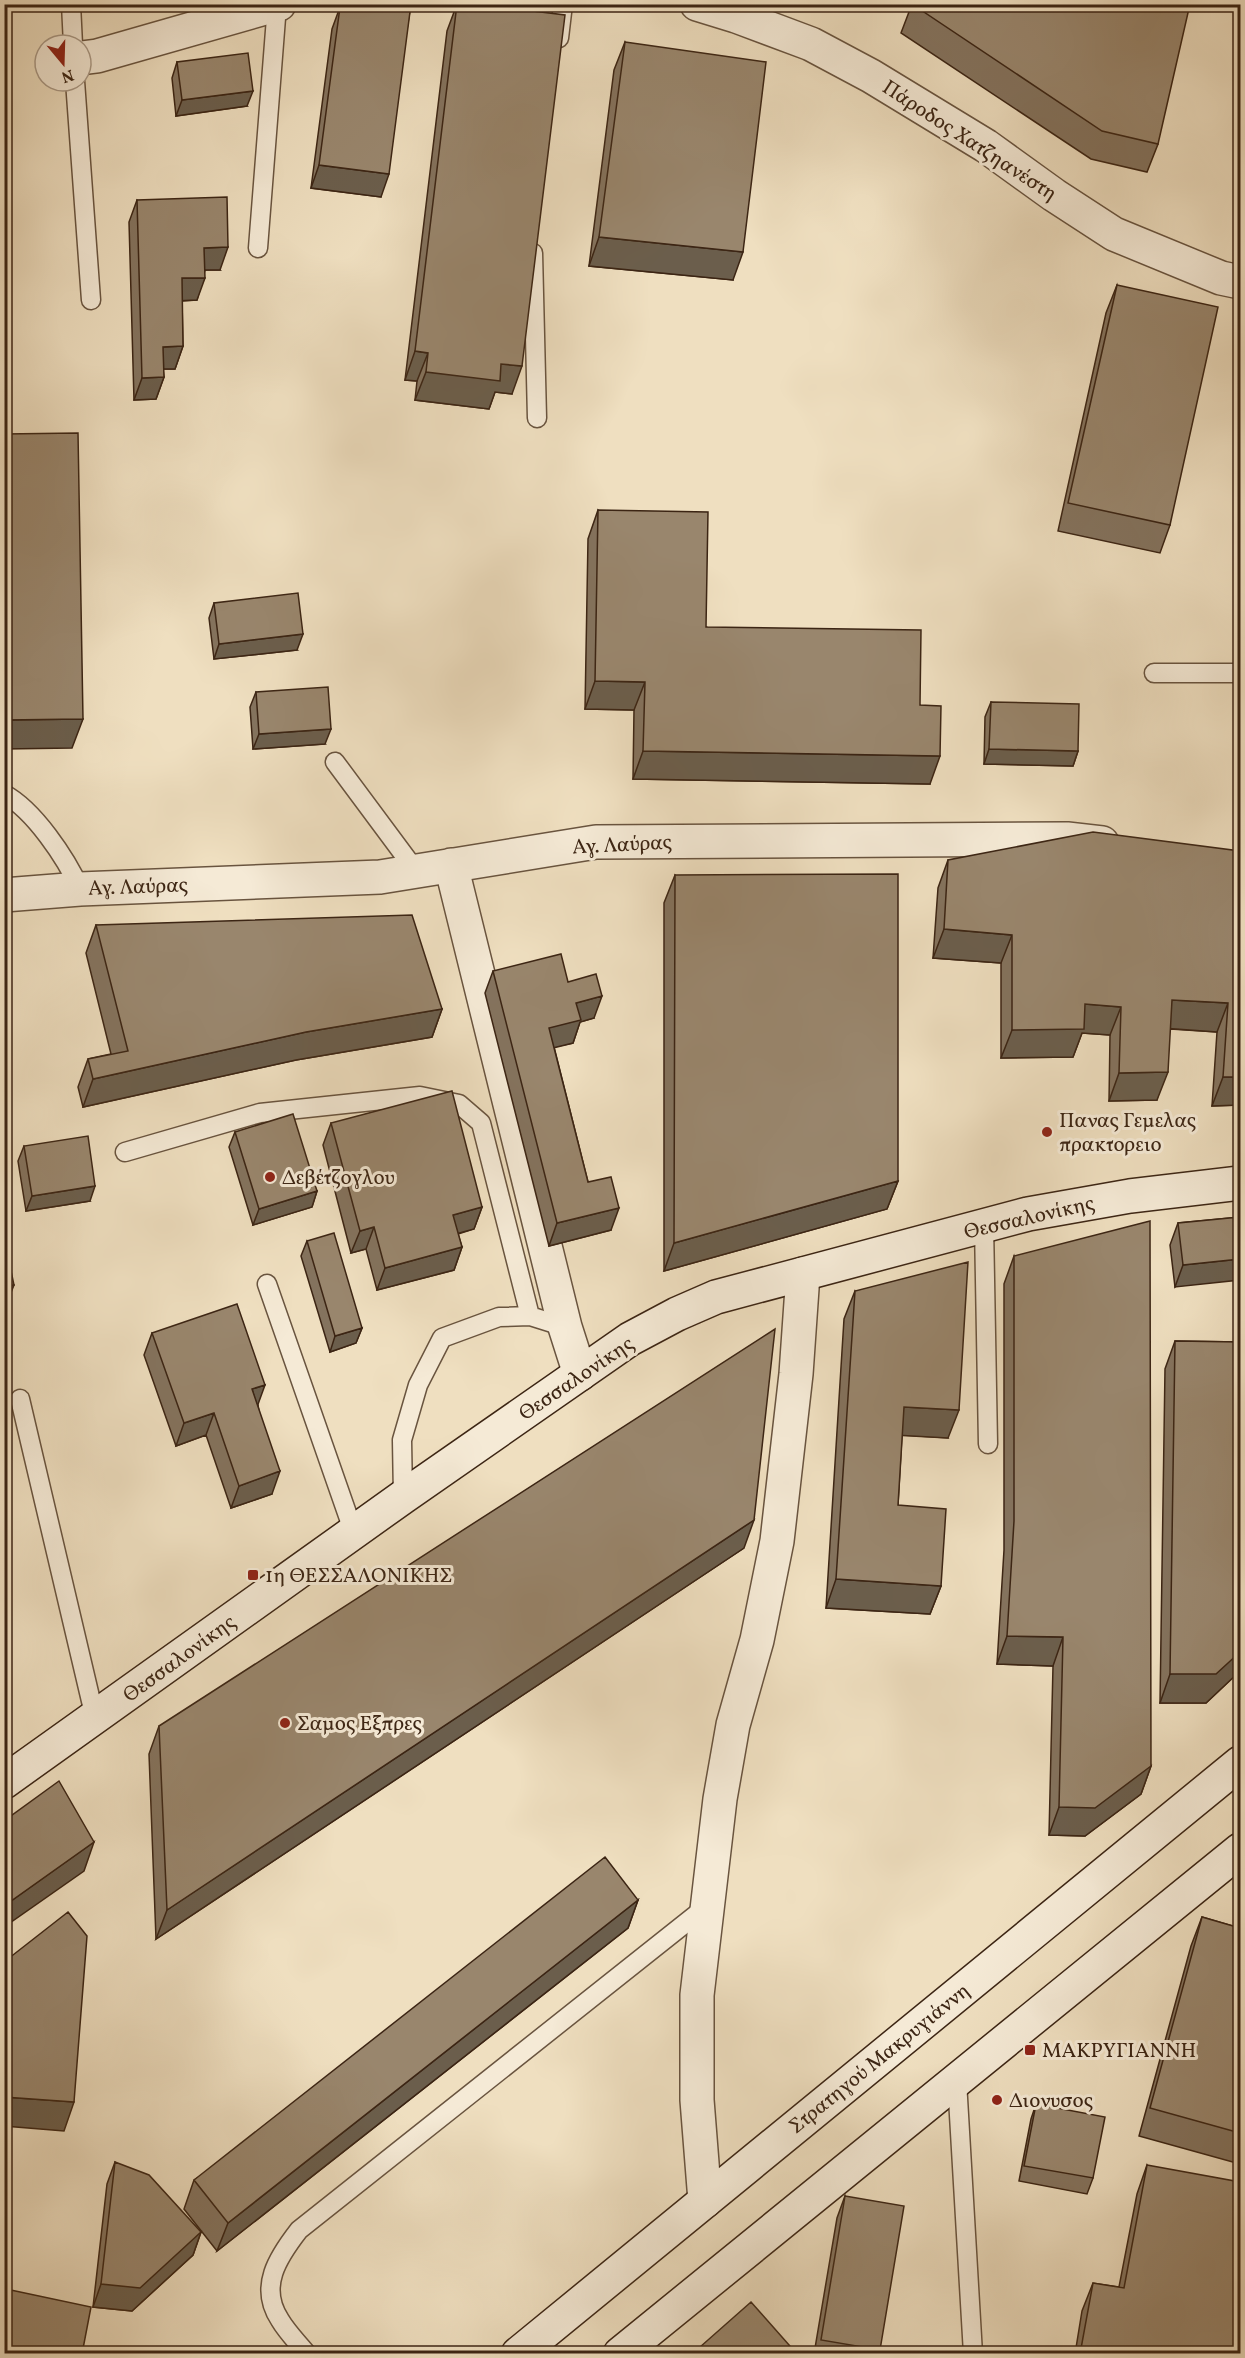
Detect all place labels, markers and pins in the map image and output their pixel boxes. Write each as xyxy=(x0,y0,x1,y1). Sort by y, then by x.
place label: Πανας Γεμελας πρακτορειο xyxy=(1059,1107,1196,1160)
marker: Πανας Γεμελας πρακτορειο xyxy=(1040,1125,1054,1139)
place label: Δεβέτζογλου xyxy=(282,1164,395,1193)
marker: Δεβέτζογλου xyxy=(263,1170,277,1184)
place label: 1η ΘΕΣΣΑΛΟΝΙΚΗΣ xyxy=(265,1562,452,1591)
marker: 1η ΘΕΣΣΑΛΟΝΙΚΗΣ xyxy=(246,1568,260,1582)
place label: Σαμος Εξπρες xyxy=(297,1710,422,1739)
marker: Σαμος Εξπρες xyxy=(278,1716,292,1730)
place label: ΜΑΚΡΥΓΙΑΝΝΗ xyxy=(1042,2037,1196,2066)
marker: ΜΑΚΡΥΓΙΑΝΝΗ xyxy=(1023,2043,1037,2057)
place label: Διονυσος xyxy=(1009,2087,1093,2116)
marker: Διονυσος xyxy=(990,2093,1004,2107)

